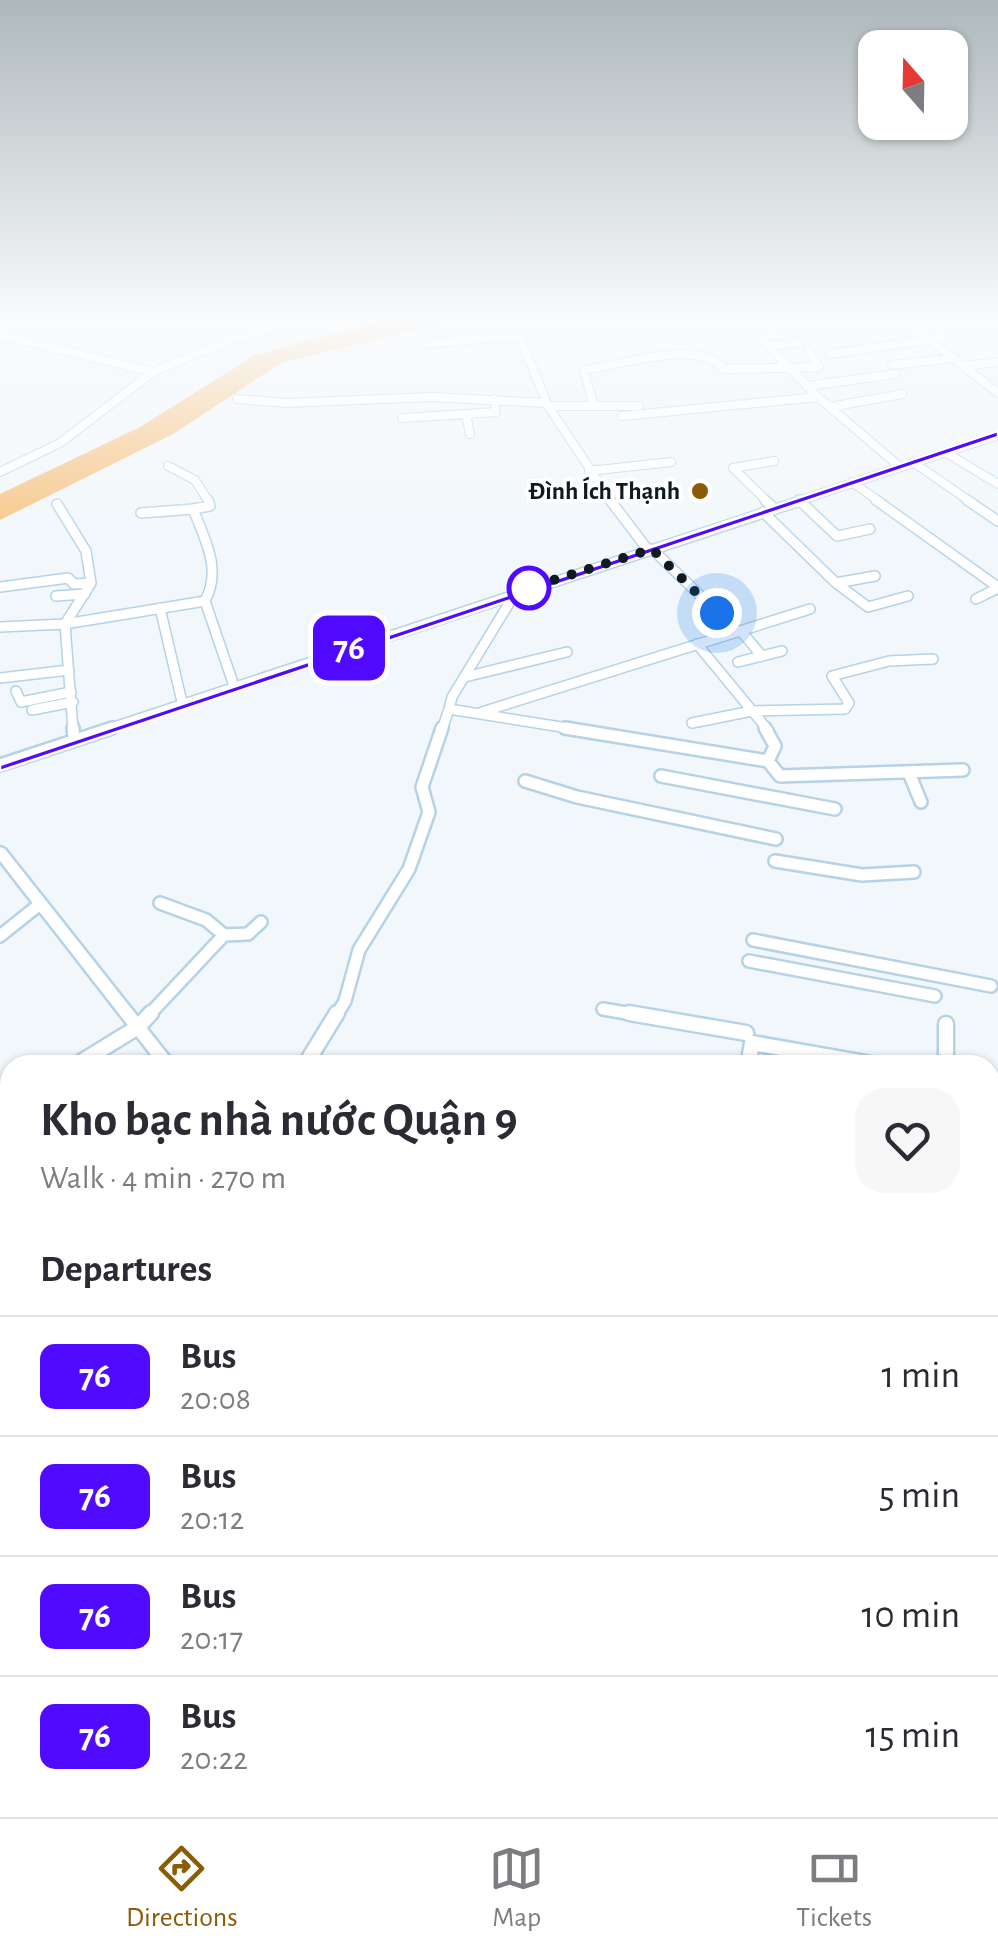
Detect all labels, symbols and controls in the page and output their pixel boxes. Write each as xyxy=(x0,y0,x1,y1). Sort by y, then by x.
north arrow xyxy=(858,30,968,140)
map controls xyxy=(858,30,968,140)
place label: Đình Ích Thạnh xyxy=(528,476,680,504)
marker: Đình Ích Thạnh xyxy=(689,480,711,502)
unlabelled marker xyxy=(508,567,550,609)
your location xyxy=(692,588,742,638)
line badge: 76 xyxy=(304,616,394,680)
text: 76 xyxy=(333,631,365,666)
button: heart xyxy=(855,1088,960,1193)
text: Kho bạc nhà nước Quận 9 xyxy=(40,1097,518,1145)
text: Walk · 4 min · 270 m xyxy=(40,1162,286,1194)
text: Departures xyxy=(40,1251,212,1289)
text: Bus xyxy=(180,1338,236,1376)
text: 1 min xyxy=(881,1357,960,1395)
text: 76 xyxy=(79,1359,111,1394)
text: 20:08 xyxy=(180,1383,251,1415)
text: Bus xyxy=(180,1458,236,1496)
text: 5 min xyxy=(879,1477,960,1515)
text: 76 xyxy=(79,1479,111,1514)
text: 20:12 xyxy=(180,1503,244,1535)
text: Bus xyxy=(180,1578,236,1616)
text: 10 min xyxy=(861,1597,960,1635)
text: 76 xyxy=(79,1599,111,1634)
text: 20:17 xyxy=(180,1623,243,1655)
text: Bus xyxy=(180,1698,236,1736)
text: 15 min xyxy=(866,1717,960,1755)
text: 76 xyxy=(79,1719,111,1754)
text: 20:22 xyxy=(180,1743,248,1775)
tab: Directions xyxy=(126,1841,238,1935)
tab: Map xyxy=(489,1841,544,1935)
tab: Tickets xyxy=(796,1841,872,1935)

